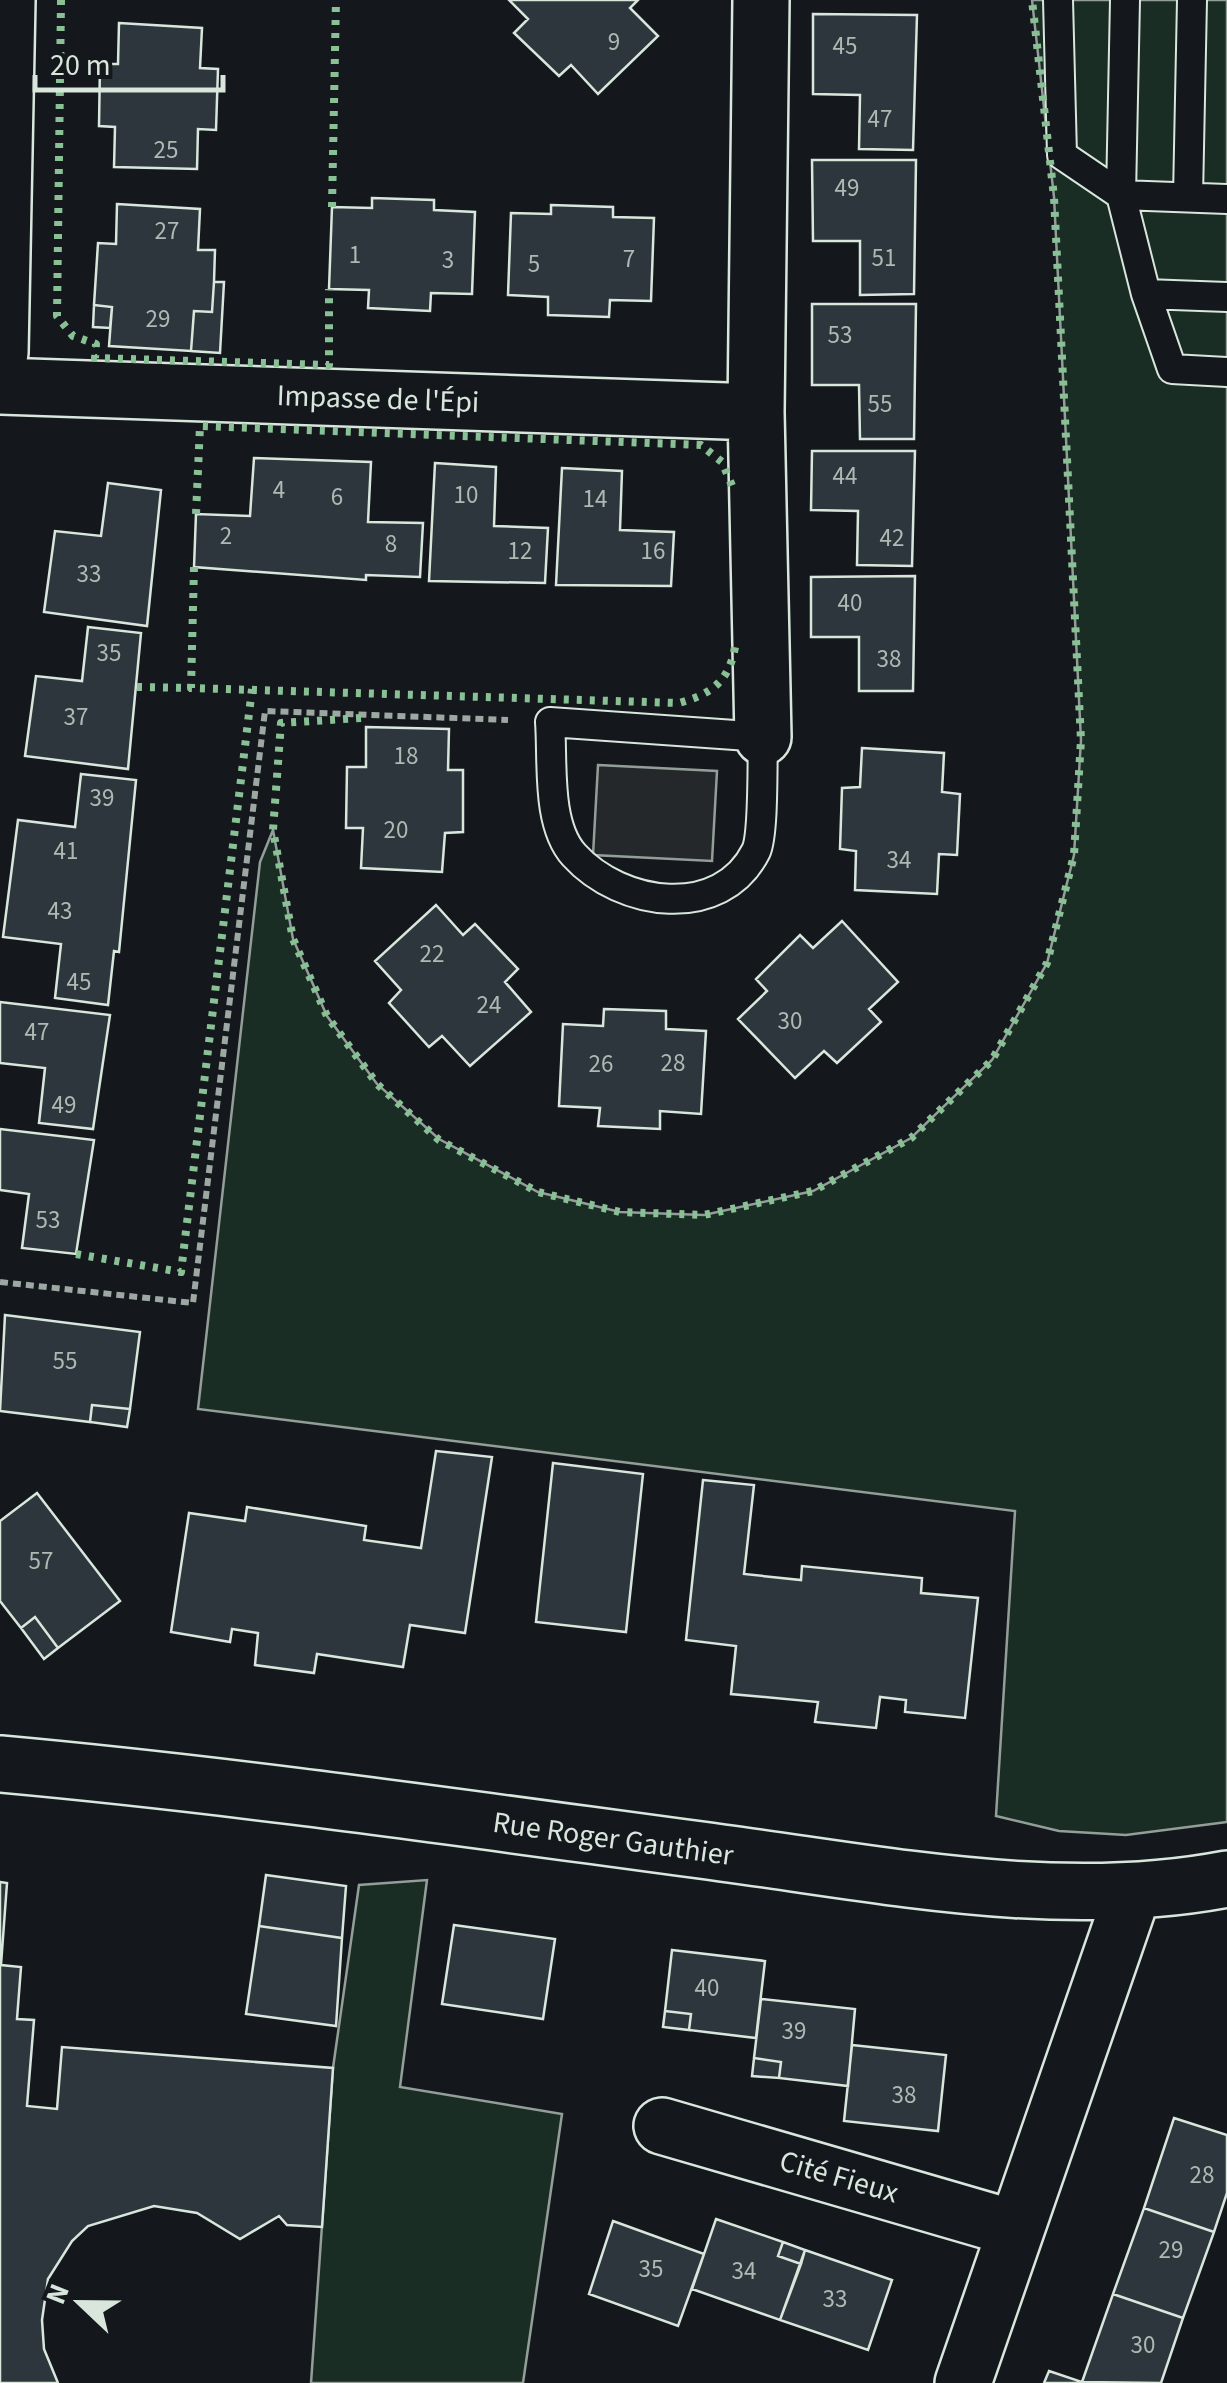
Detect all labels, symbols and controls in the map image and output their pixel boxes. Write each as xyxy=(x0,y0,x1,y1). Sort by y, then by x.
house number: 9 xyxy=(608,24,620,60)
house number: 45 xyxy=(833,28,857,64)
scale bar xyxy=(35,30,222,92)
text: 20 m xyxy=(50,44,111,87)
house number: 47 xyxy=(868,101,892,137)
house number: 25 xyxy=(154,132,178,168)
house number: 49 xyxy=(835,170,859,206)
house number: 27 xyxy=(155,213,179,249)
house number: 1 xyxy=(349,237,361,273)
house number: 51 xyxy=(872,240,896,276)
house number: 7 xyxy=(623,241,635,277)
house number: 3 xyxy=(442,242,454,278)
house number: 5 xyxy=(528,246,540,282)
house number: 29 xyxy=(146,301,170,337)
house number: 53 xyxy=(828,317,852,353)
street label: Impasse de l'Épi xyxy=(276,374,480,424)
house number: 55 xyxy=(868,386,892,422)
house number: 44 xyxy=(833,458,857,494)
house number: 4 xyxy=(273,472,285,508)
house number: 10 xyxy=(454,477,478,513)
house number: 6 xyxy=(331,479,343,515)
house number: 14 xyxy=(583,481,607,517)
house number: 2 xyxy=(220,518,232,554)
house number: 42 xyxy=(880,520,904,556)
house number: 8 xyxy=(385,526,397,562)
house number: 12 xyxy=(508,533,532,569)
house number: 16 xyxy=(641,533,665,569)
house number: 33 xyxy=(77,556,101,592)
house number: 40 xyxy=(838,585,862,621)
house number: 35 xyxy=(97,635,121,671)
house number: 38 xyxy=(877,641,901,677)
house number: 37 xyxy=(64,699,88,735)
house number: 18 xyxy=(394,738,418,774)
house number: 39 xyxy=(90,780,114,816)
house number: 20 xyxy=(384,812,408,848)
house number: 41 xyxy=(54,833,78,869)
house number: 34 xyxy=(887,842,911,878)
house number: 43 xyxy=(48,893,72,929)
house number: 22 xyxy=(420,936,444,972)
house number: 45 xyxy=(67,964,91,1000)
house number: 24 xyxy=(477,987,501,1023)
house number: 30 xyxy=(778,1003,802,1039)
house number: 47 xyxy=(25,1014,49,1050)
house number: 28 xyxy=(661,1045,685,1081)
house number: 26 xyxy=(589,1046,613,1082)
house number: 49 xyxy=(52,1087,76,1123)
house number: 53 xyxy=(36,1202,60,1238)
house number: 55 xyxy=(53,1343,77,1379)
house number: 57 xyxy=(29,1543,53,1579)
street label: Rue Roger Gauthier xyxy=(490,1801,737,1877)
house number: 40 xyxy=(695,1970,719,2006)
house number: 39 xyxy=(782,2013,806,2049)
house number: 38 xyxy=(892,2077,916,2113)
street label: Cité Fieux xyxy=(774,2140,904,2214)
house number: 28 xyxy=(1190,2157,1214,2193)
house number: 29 xyxy=(1159,2232,1183,2268)
house number: 35 xyxy=(639,2251,663,2287)
north arrow xyxy=(30,2253,130,2353)
house number: 34 xyxy=(732,2253,756,2289)
text: N xyxy=(36,2278,80,2310)
house number: 33 xyxy=(823,2281,847,2317)
house number: 30 xyxy=(1131,2327,1155,2363)

